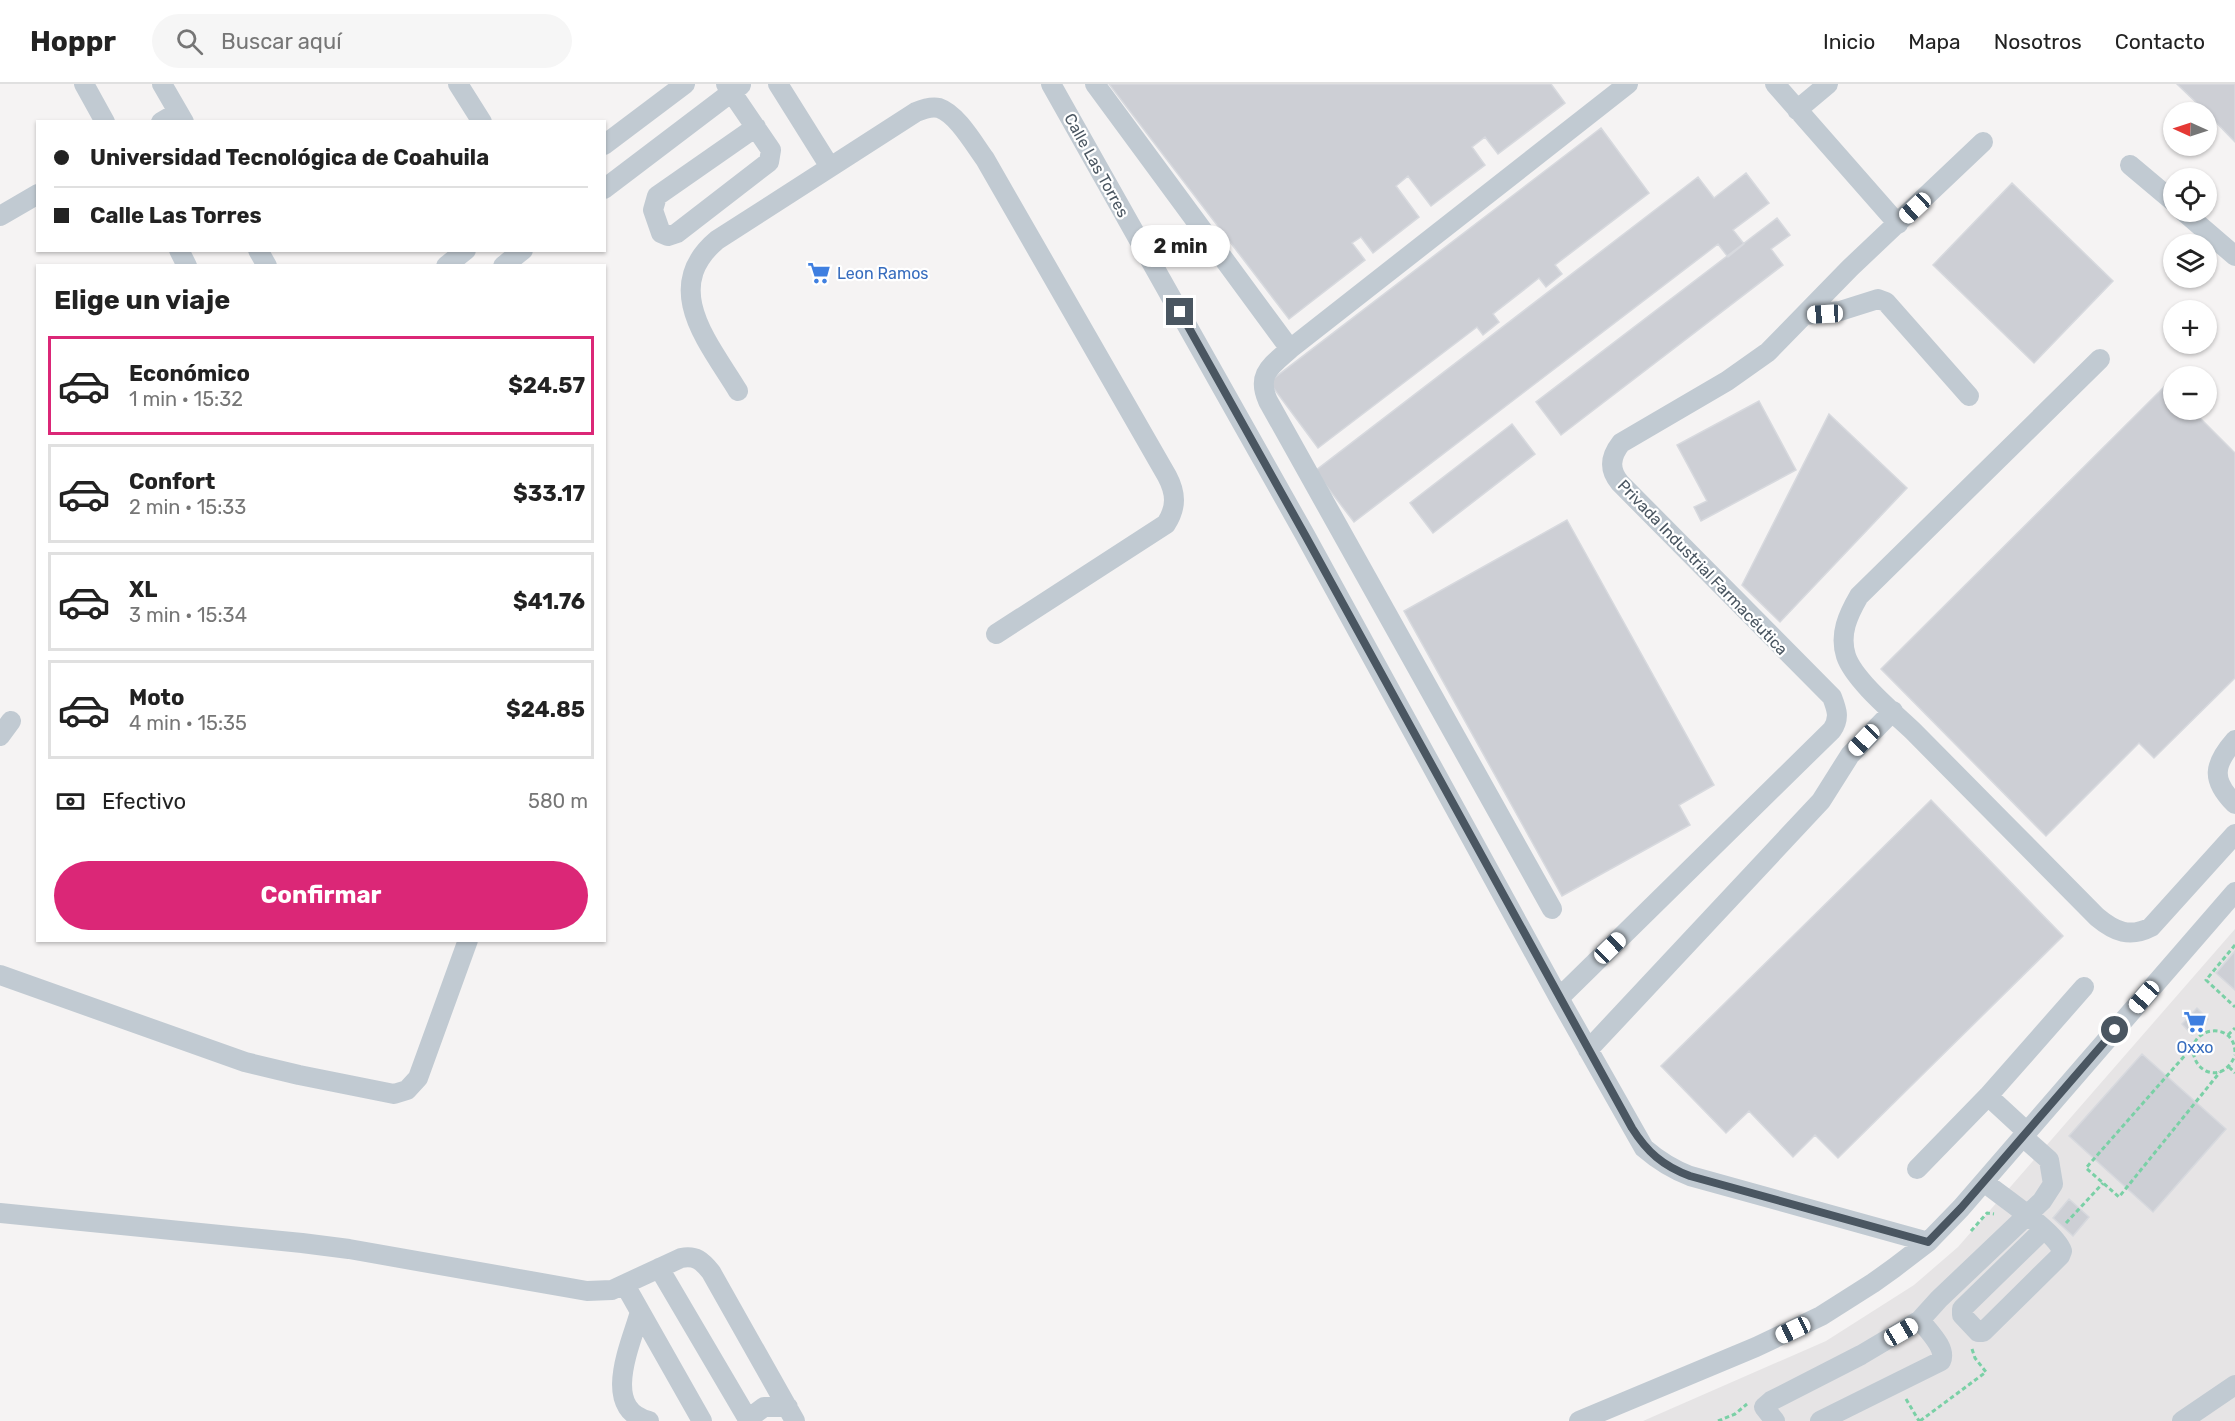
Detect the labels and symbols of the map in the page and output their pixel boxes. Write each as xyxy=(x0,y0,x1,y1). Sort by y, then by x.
north arrow xyxy=(2163,102,2217,156)
street label: Calle Las Torres xyxy=(1060,110,1133,220)
car xyxy=(1896,189,1934,227)
callout: 2 min xyxy=(1130,225,1230,267)
supermarket icon: Leon Ramos xyxy=(806,260,832,286)
place label: Leon Ramos xyxy=(837,264,928,283)
route end xyxy=(1166,298,1193,325)
car xyxy=(1807,304,1843,324)
street label: Privada Industrial Farmacéutica xyxy=(1614,476,1791,659)
car xyxy=(1845,721,1883,759)
car xyxy=(1591,929,1629,967)
car xyxy=(2125,978,2163,1016)
supermarket icon: Oxxo xyxy=(2182,1009,2208,1035)
route start xyxy=(2101,1016,2128,1043)
place label: Oxxo xyxy=(2176,1038,2214,1057)
car xyxy=(1773,1314,1813,1346)
car xyxy=(1881,1315,1921,1349)

